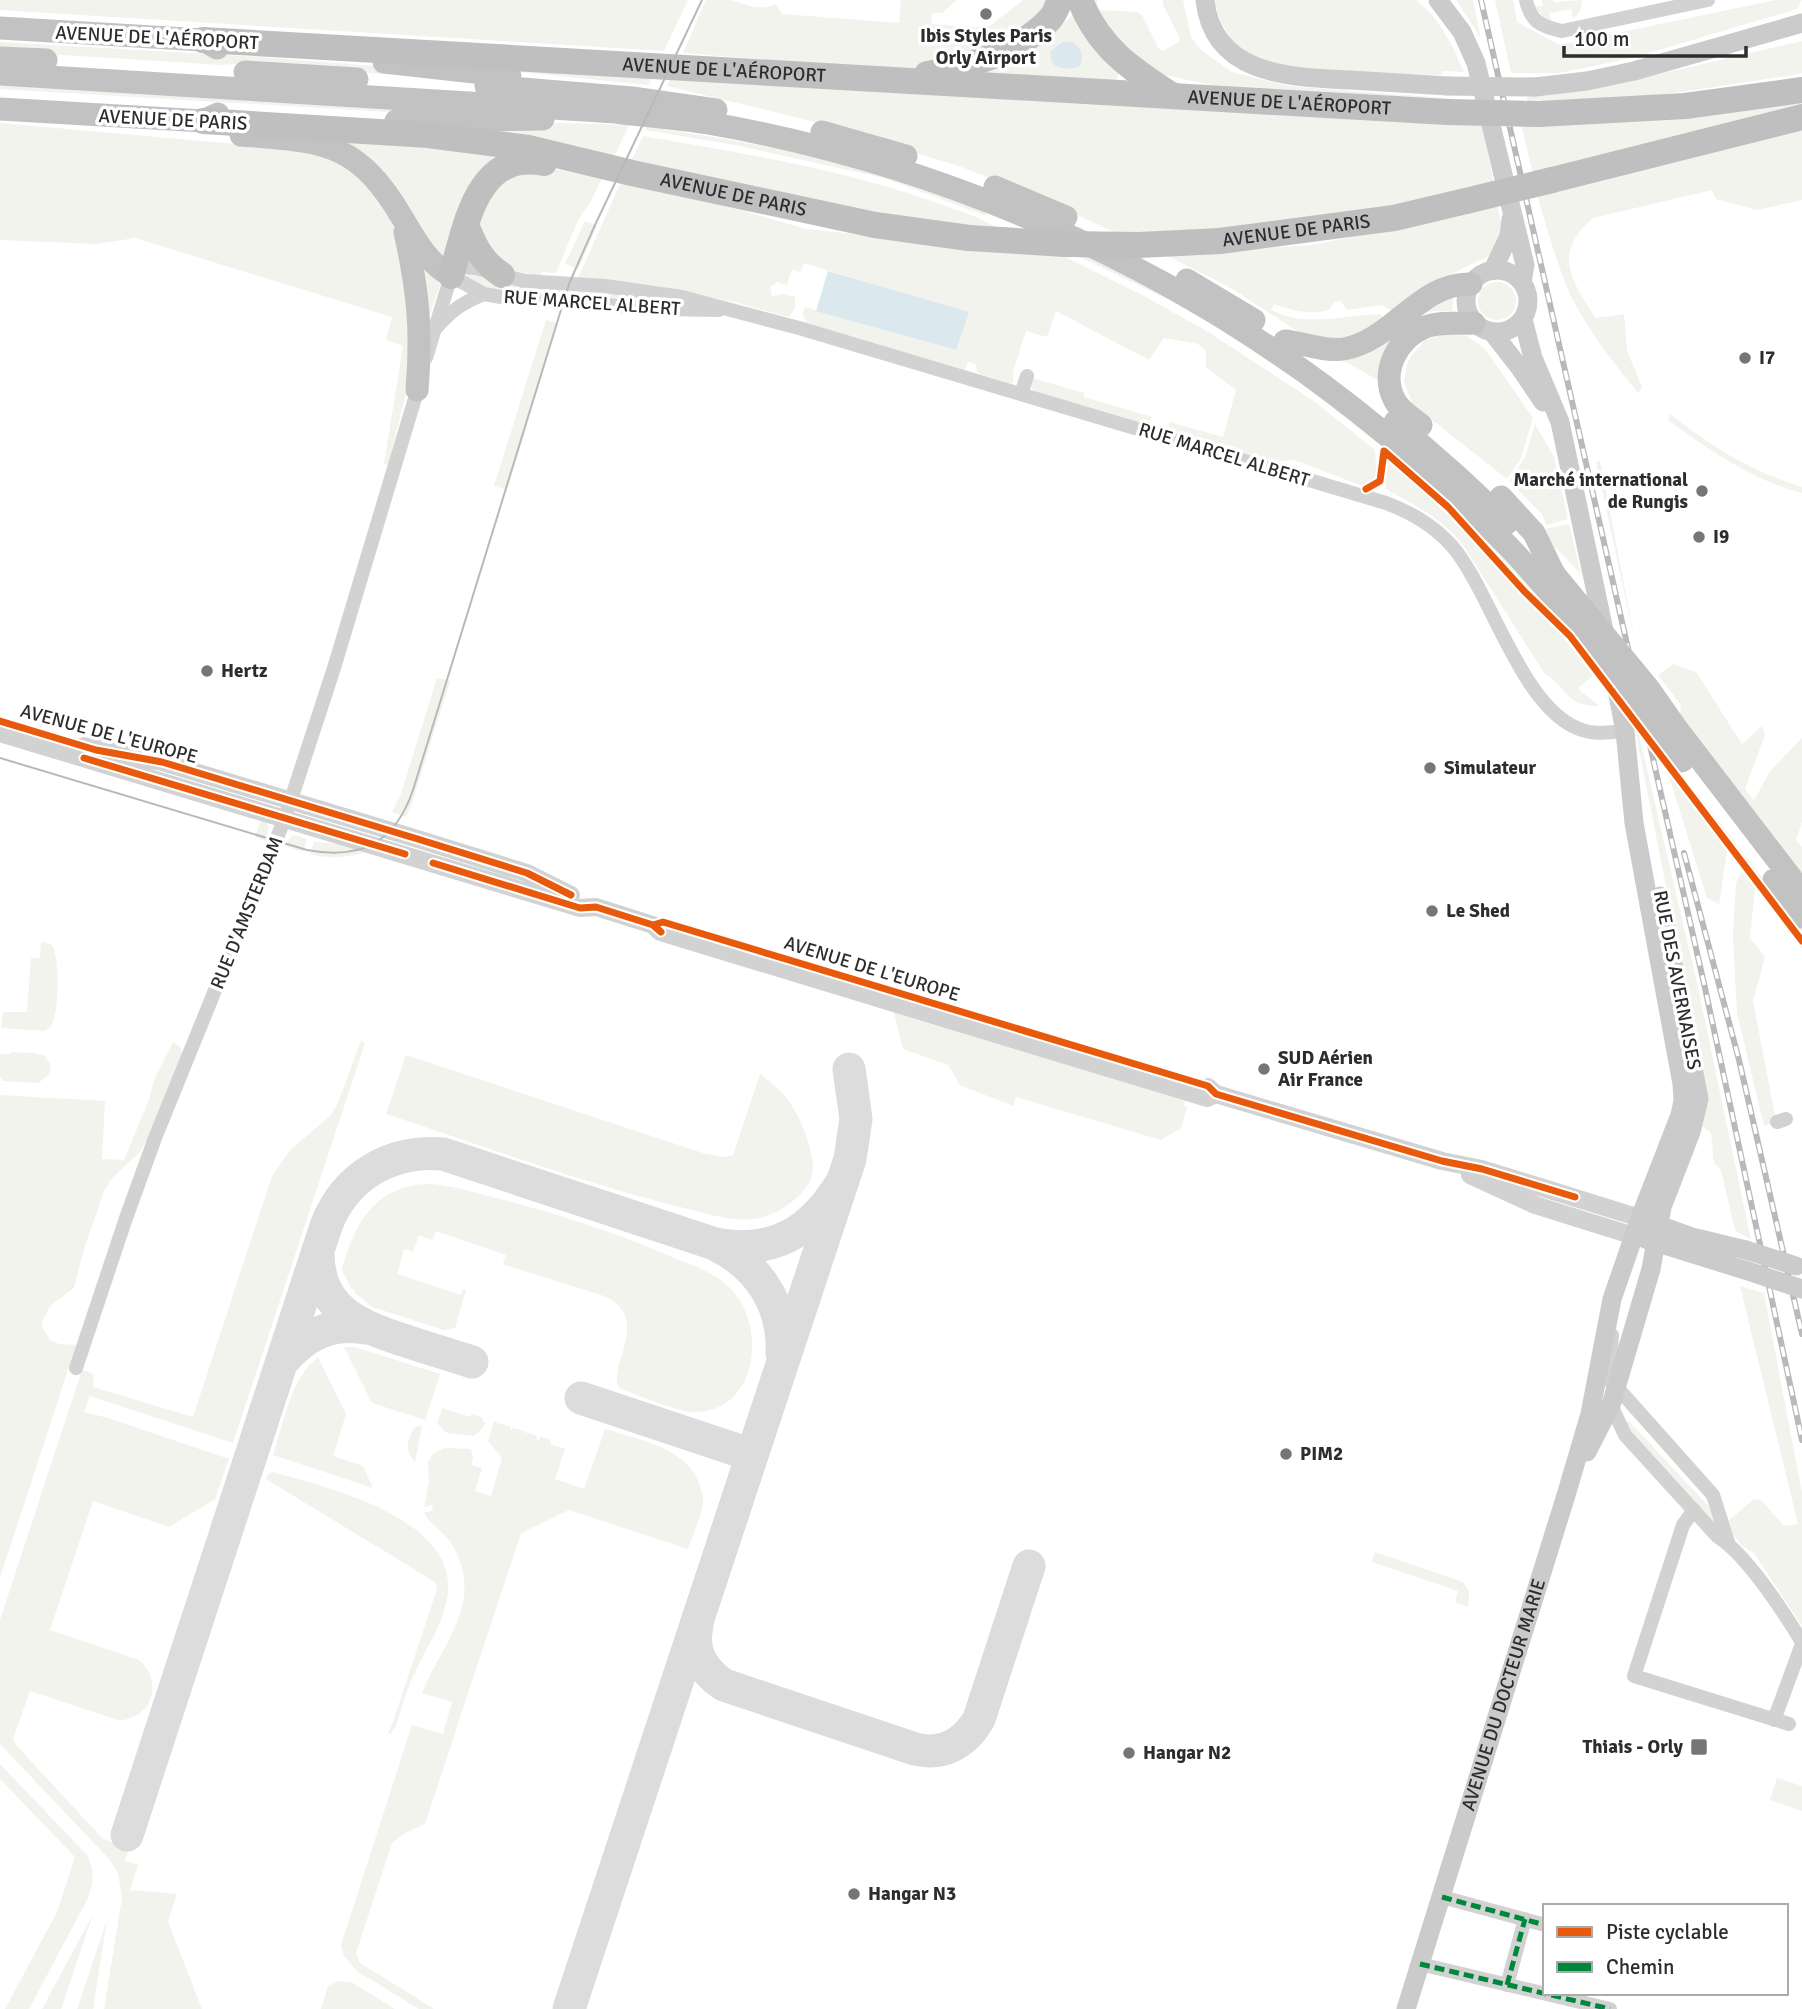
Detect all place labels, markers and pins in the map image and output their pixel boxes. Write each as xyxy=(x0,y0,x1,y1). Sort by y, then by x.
marker: Ibis Styles Paris Orly Airport xyxy=(978,6,994,22)
place label: Ibis Styles Paris Orly Airport xyxy=(920,24,1052,70)
place label: I7 xyxy=(1759,346,1775,370)
marker: I7 xyxy=(1737,350,1753,366)
place label: Marché international de Rungis xyxy=(1513,468,1688,514)
marker: Marché international de Rungis xyxy=(1694,483,1710,499)
place label: I9 xyxy=(1713,525,1729,549)
marker: I9 xyxy=(1691,529,1707,545)
place label: Hertz xyxy=(221,659,268,683)
marker: Hertz xyxy=(199,663,215,679)
place label: Simulateur xyxy=(1444,756,1536,780)
marker: Simulateur xyxy=(1422,760,1438,776)
place label: Le Shed xyxy=(1446,899,1510,923)
marker: Le Shed xyxy=(1424,903,1440,919)
place label: SUD Aérien Air France xyxy=(1278,1046,1373,1092)
marker: SUD Aérien Air France xyxy=(1256,1061,1272,1077)
place label: PIM2 xyxy=(1300,1442,1343,1466)
marker: PIM2 xyxy=(1278,1446,1294,1462)
place label: Thiais - Orly xyxy=(1583,1735,1684,1759)
marker: Thiais - Orly xyxy=(1689,1737,1709,1757)
place label: Hangar N2 xyxy=(1143,1741,1231,1765)
marker: Hangar N2 xyxy=(1121,1745,1137,1761)
place label: Hangar N3 xyxy=(868,1882,956,1906)
marker: Hangar N3 xyxy=(846,1886,862,1902)

